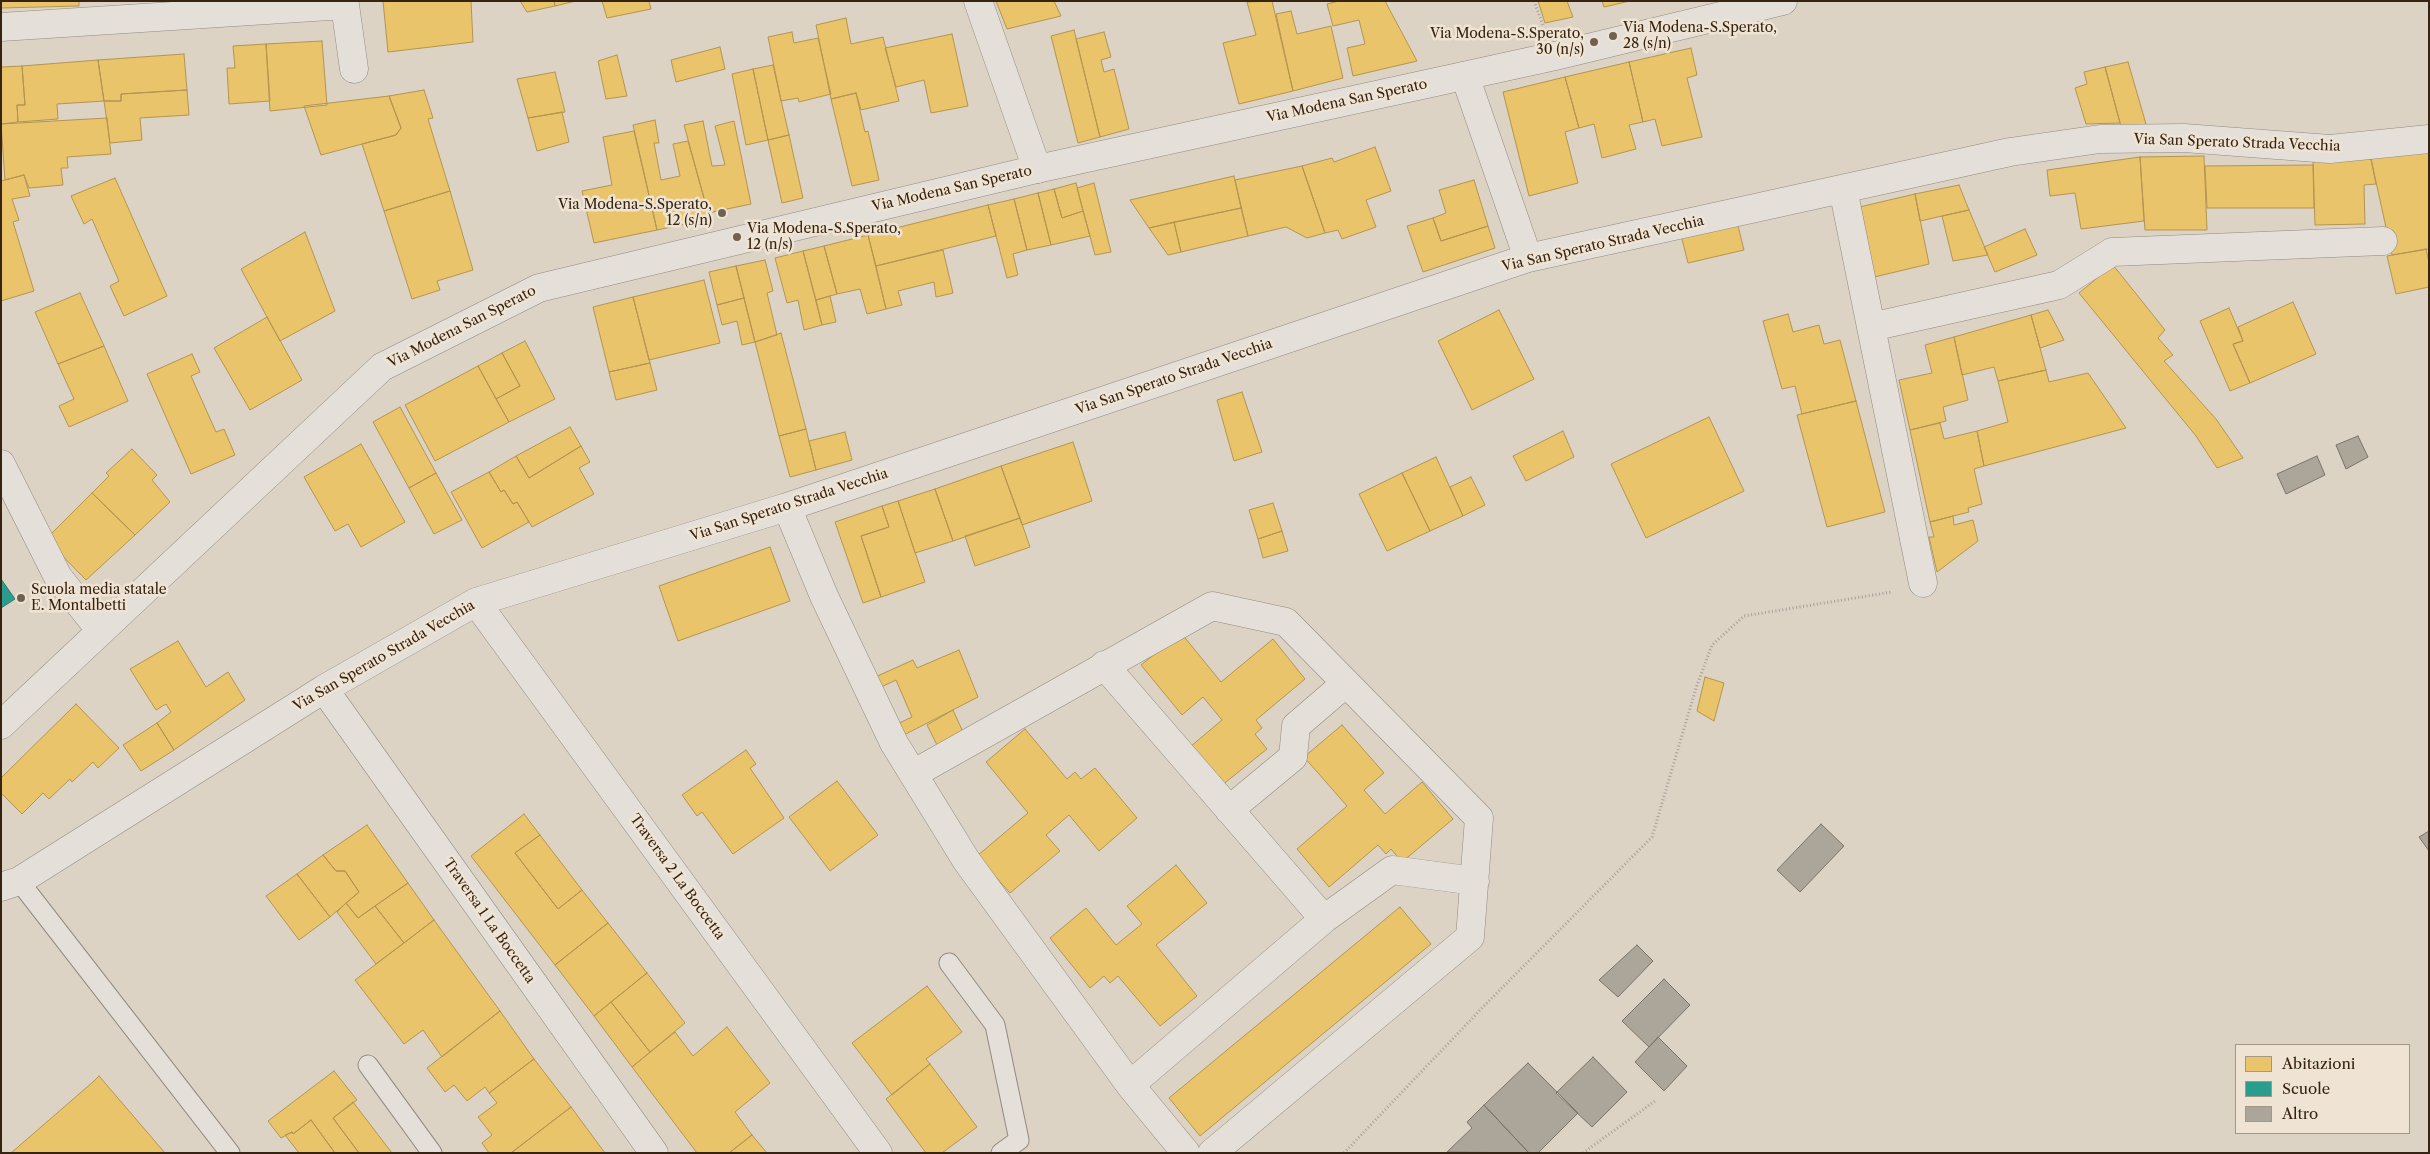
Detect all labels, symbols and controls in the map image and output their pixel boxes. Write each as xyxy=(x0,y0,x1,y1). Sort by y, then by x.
place label: Via Modena-S.Sperato, 28 (s/n) xyxy=(1623,20,1777,52)
place label: Via Modena-S.Sperato, 30 (n/s) xyxy=(1430,26,1584,58)
marker: Via Modena-S.Sperato, 28 (s/n) xyxy=(1607,30,1619,42)
marker: Via Modena-S.Sperato, 30 (n/s) xyxy=(1588,36,1600,48)
street label: Via Modena San Sperato xyxy=(1265,76,1429,126)
street label: Via San Sperato Strada Vecchia xyxy=(2133,131,2341,155)
street label: Via Modena San Sperato xyxy=(870,162,1034,216)
place label: Via Modena-S.Sperato, 12 (s/n) xyxy=(558,197,712,230)
marker: Via Modena-S.Sperato, 12 (s/n) xyxy=(716,207,728,219)
street label: Via San Sperato Strada Vecchia xyxy=(1500,213,1706,275)
place label: Via Modena-S.Sperato, 12 (n/s) xyxy=(747,221,901,253)
marker: Via Modena-S.Sperato, 12 (n/s) xyxy=(731,231,743,243)
street label: Via Modena San Sperato xyxy=(385,282,539,372)
street label: Via San Sperato Strada Vecchia xyxy=(1073,335,1275,419)
street label: Via San Sperato Strada Vecchia xyxy=(688,465,890,545)
place label: Scuola media statale E. Montalbetti xyxy=(31,582,167,614)
marker: Scuola media statale E. Montalbetti xyxy=(15,592,27,604)
street label: Via San Sperato Strada Vecchia xyxy=(290,597,478,715)
street label: Traversa 2 La Boccetta xyxy=(626,811,728,943)
street label: Traversa 1 La Boccetta xyxy=(439,855,539,987)
legend xyxy=(2235,1044,2410,1134)
text: Abitazioni xyxy=(2282,1054,2355,1073)
text: Scuole xyxy=(2282,1079,2330,1098)
text: Altro xyxy=(2282,1104,2318,1123)

